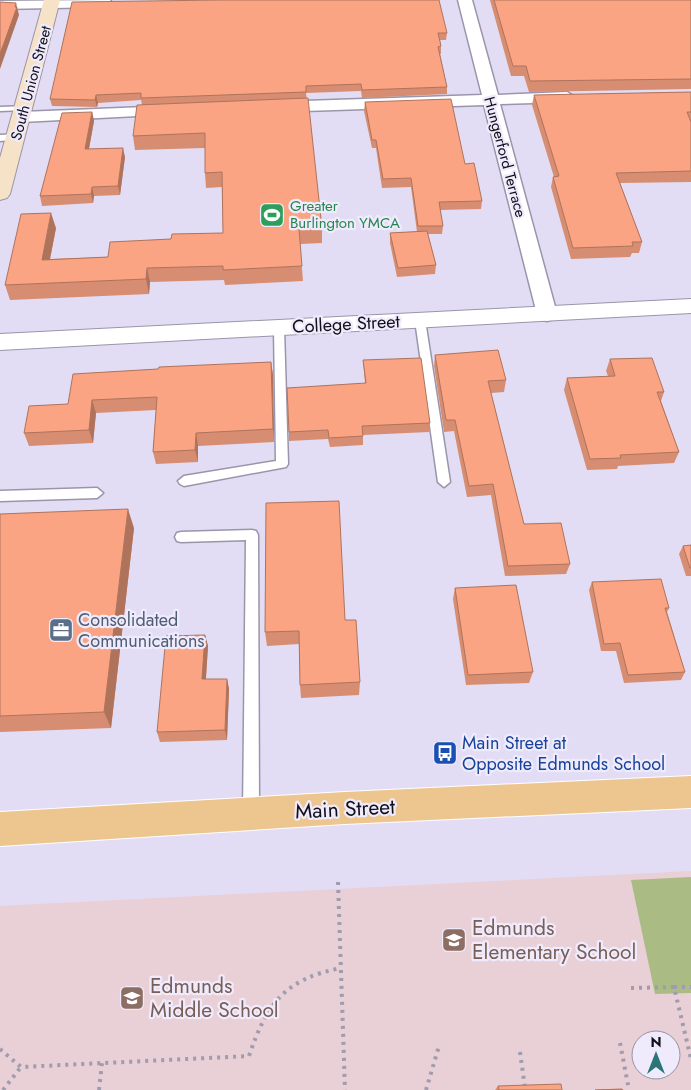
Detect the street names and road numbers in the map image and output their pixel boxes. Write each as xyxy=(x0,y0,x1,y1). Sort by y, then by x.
street label: South Union Street xyxy=(5,23,57,143)
street label: Hungerford Terrace xyxy=(478,94,532,220)
street label: College Street xyxy=(292,308,401,340)
street label: Main Street xyxy=(294,791,396,827)

